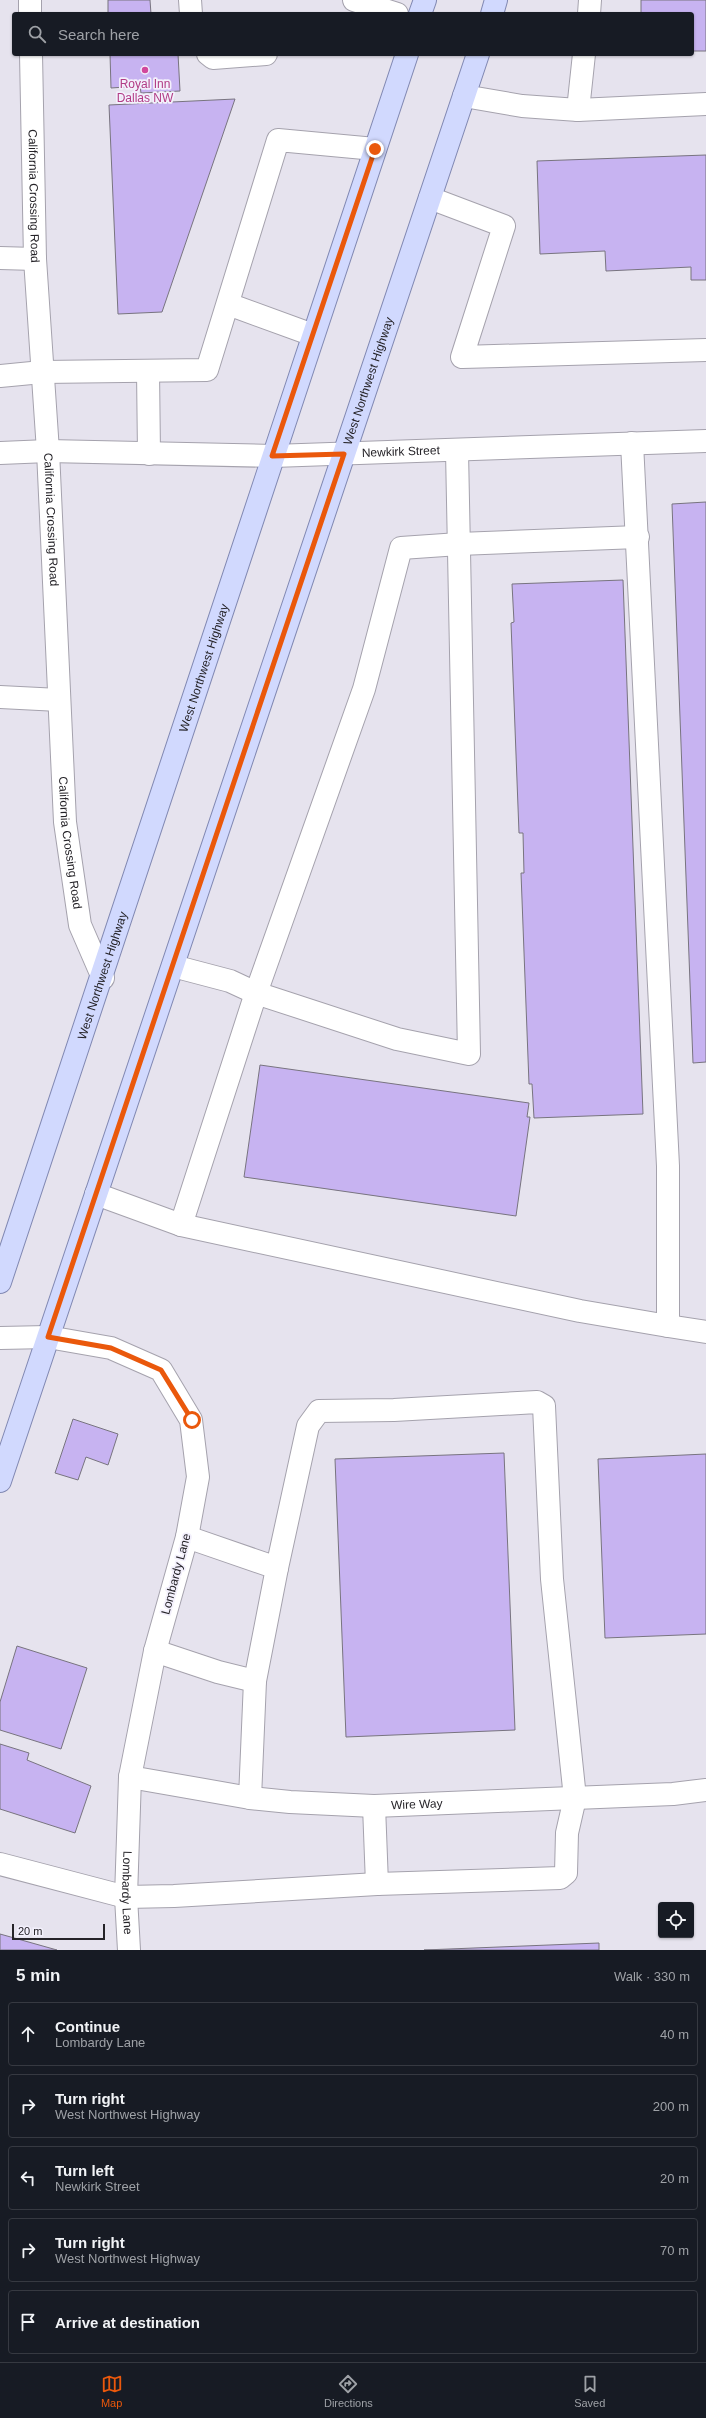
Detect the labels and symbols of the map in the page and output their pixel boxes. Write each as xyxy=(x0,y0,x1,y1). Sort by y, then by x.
marker: Royal Inn Dallas NW xyxy=(140,65,150,75)
place label: Royal Inn Dallas NW xyxy=(117,77,174,105)
street label: California Crossing Road xyxy=(25,129,42,263)
route end xyxy=(366,140,384,158)
street label: West Northwest Highway xyxy=(341,315,396,447)
street label: Newkirk Street xyxy=(362,443,441,460)
street label: California Crossing Road xyxy=(41,452,61,587)
street label: West Northwest Highway xyxy=(176,602,232,734)
street label: California Crossing Road xyxy=(56,776,85,910)
street label: West Northwest Highway xyxy=(75,910,130,1042)
route start xyxy=(183,1411,201,1429)
street label: Lombardy Lane xyxy=(158,1532,194,1616)
street label: Wire Way xyxy=(391,1796,443,1812)
street label: Lombardy Lane xyxy=(119,1851,135,1935)
scale bar xyxy=(12,1922,105,1941)

